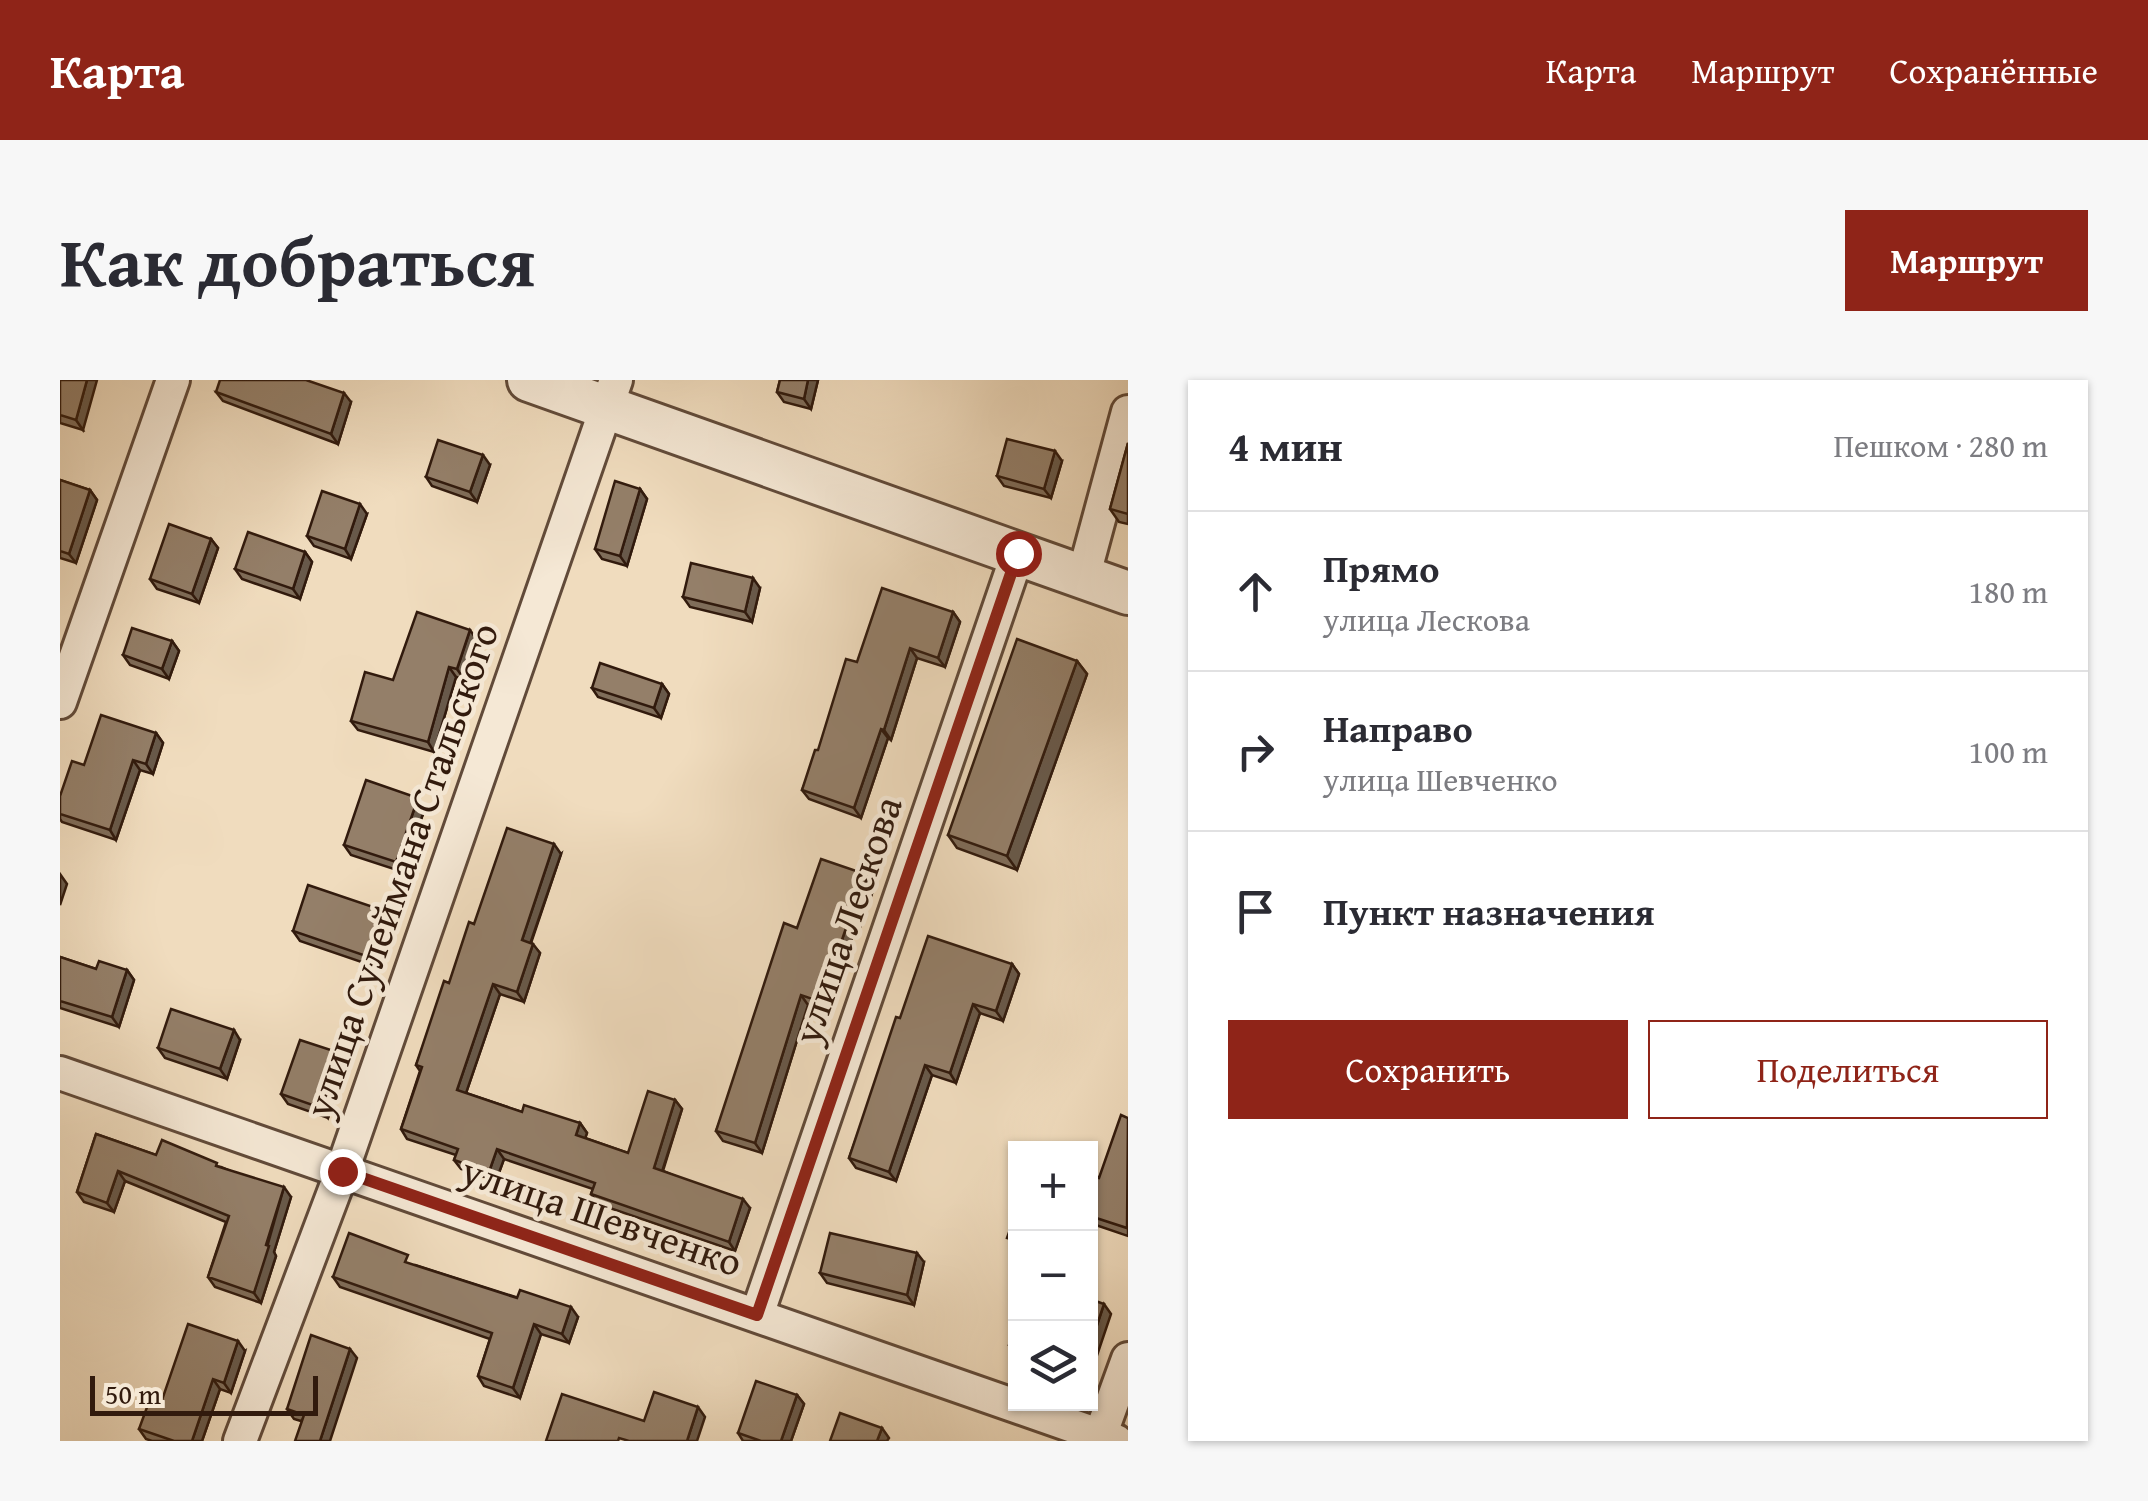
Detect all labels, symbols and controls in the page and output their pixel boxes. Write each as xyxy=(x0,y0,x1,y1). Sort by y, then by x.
text: Карта xyxy=(50,35,184,106)
text: Карта xyxy=(1546,45,1636,96)
text: Маршрут xyxy=(1691,45,1834,96)
text: Сохранённые xyxy=(1889,45,2098,96)
text: Как добраться xyxy=(60,209,535,312)
button: Маршрут xyxy=(1845,210,2088,311)
text: 4 мин xyxy=(1228,415,1343,476)
text: Пешком · 280 m xyxy=(1833,422,2048,469)
route start xyxy=(996,531,1042,577)
text: Прямо xyxy=(1323,540,1439,596)
icon: ahead xyxy=(1228,564,1283,619)
text: 180 m xyxy=(1969,568,2048,615)
text: улица Лескова xyxy=(1323,596,1530,643)
street label: улица Сулеймана Стальского xyxy=(288,615,513,1126)
text: Направо xyxy=(1323,700,1473,756)
icon: right xyxy=(1228,724,1283,779)
text: 100 m xyxy=(1969,728,2048,775)
text: улица Шевченко xyxy=(1323,756,1558,803)
street label: улица Лескова xyxy=(776,788,917,1053)
text: Пункт назначения xyxy=(1323,883,1655,939)
icon: arrive xyxy=(1228,884,1283,939)
button: Сохранить xyxy=(1228,1020,1628,1119)
button: Поделиться xyxy=(1648,1020,2048,1119)
street label: улица Шевченко xyxy=(453,1140,750,1291)
map controls xyxy=(1008,1141,1098,1411)
button: + xyxy=(1008,1141,1098,1231)
route end xyxy=(320,1149,366,1195)
button: − xyxy=(1008,1231,1098,1321)
button: layers xyxy=(1008,1321,1098,1411)
scale bar xyxy=(90,1371,318,1416)
text: 50 m xyxy=(105,1373,161,1414)

